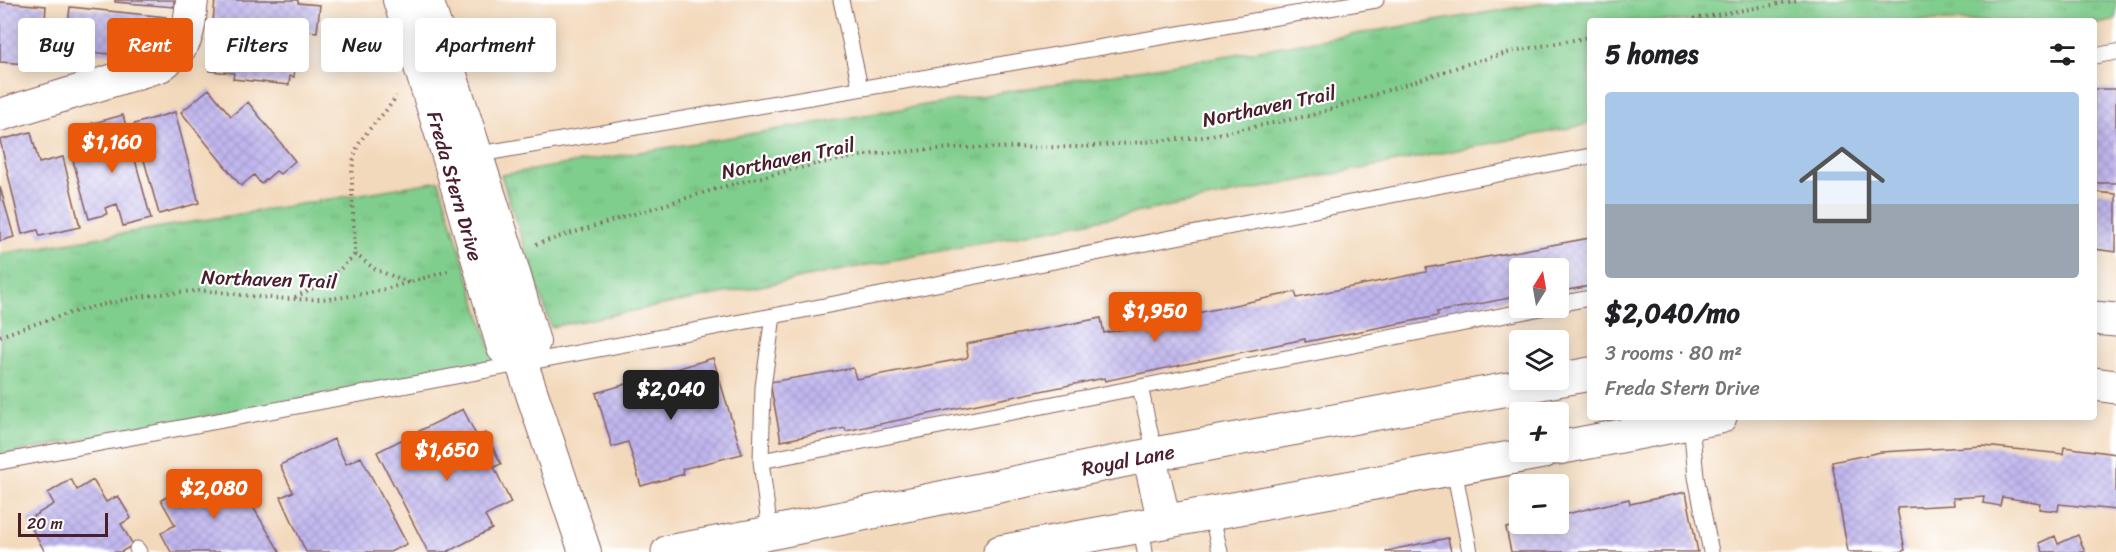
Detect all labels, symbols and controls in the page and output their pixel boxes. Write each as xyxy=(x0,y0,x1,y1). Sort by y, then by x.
chip: Buy xyxy=(18,18,95,72)
chip: Rent xyxy=(107,18,193,72)
chip: Filters xyxy=(205,18,309,72)
chip: New xyxy=(321,18,403,72)
chip: Apartment xyxy=(415,18,556,72)
text: 5 homes xyxy=(1605,31,1698,77)
icon: filters xyxy=(2046,38,2079,71)
street label: Northaven Trail xyxy=(1199,75,1340,138)
street label: Freda Stern Drive xyxy=(416,107,493,265)
pin: $1,160 xyxy=(63,123,161,174)
text: $1,160 xyxy=(82,125,142,160)
street label: Northaven Trail xyxy=(718,127,859,190)
icon: home xyxy=(1788,131,1896,239)
north arrow xyxy=(1509,258,1569,318)
map controls xyxy=(1509,258,1569,534)
street label: Northaven Trail xyxy=(201,260,339,299)
text: $2,040/mo xyxy=(1605,290,1740,336)
pin: $1,950 xyxy=(1106,292,1204,343)
text: $1,950 xyxy=(1123,294,1187,329)
button: layers xyxy=(1509,330,1569,390)
text: 3 rooms · 80 m² xyxy=(1605,336,1742,371)
pin: $2,040 xyxy=(622,370,720,421)
text: Freda Stern Drive xyxy=(1605,371,1760,406)
text: $2,040 xyxy=(637,372,705,407)
button: + xyxy=(1509,402,1569,462)
pin: $1,650 xyxy=(398,431,496,482)
text: $1,650 xyxy=(415,433,479,468)
street label: Royal Lane xyxy=(1079,434,1178,487)
pin: $2,080 xyxy=(165,469,263,520)
text: $2,080 xyxy=(180,471,248,506)
button: − xyxy=(1509,474,1569,534)
text: 20 m xyxy=(27,509,63,538)
scale bar xyxy=(18,510,108,538)

